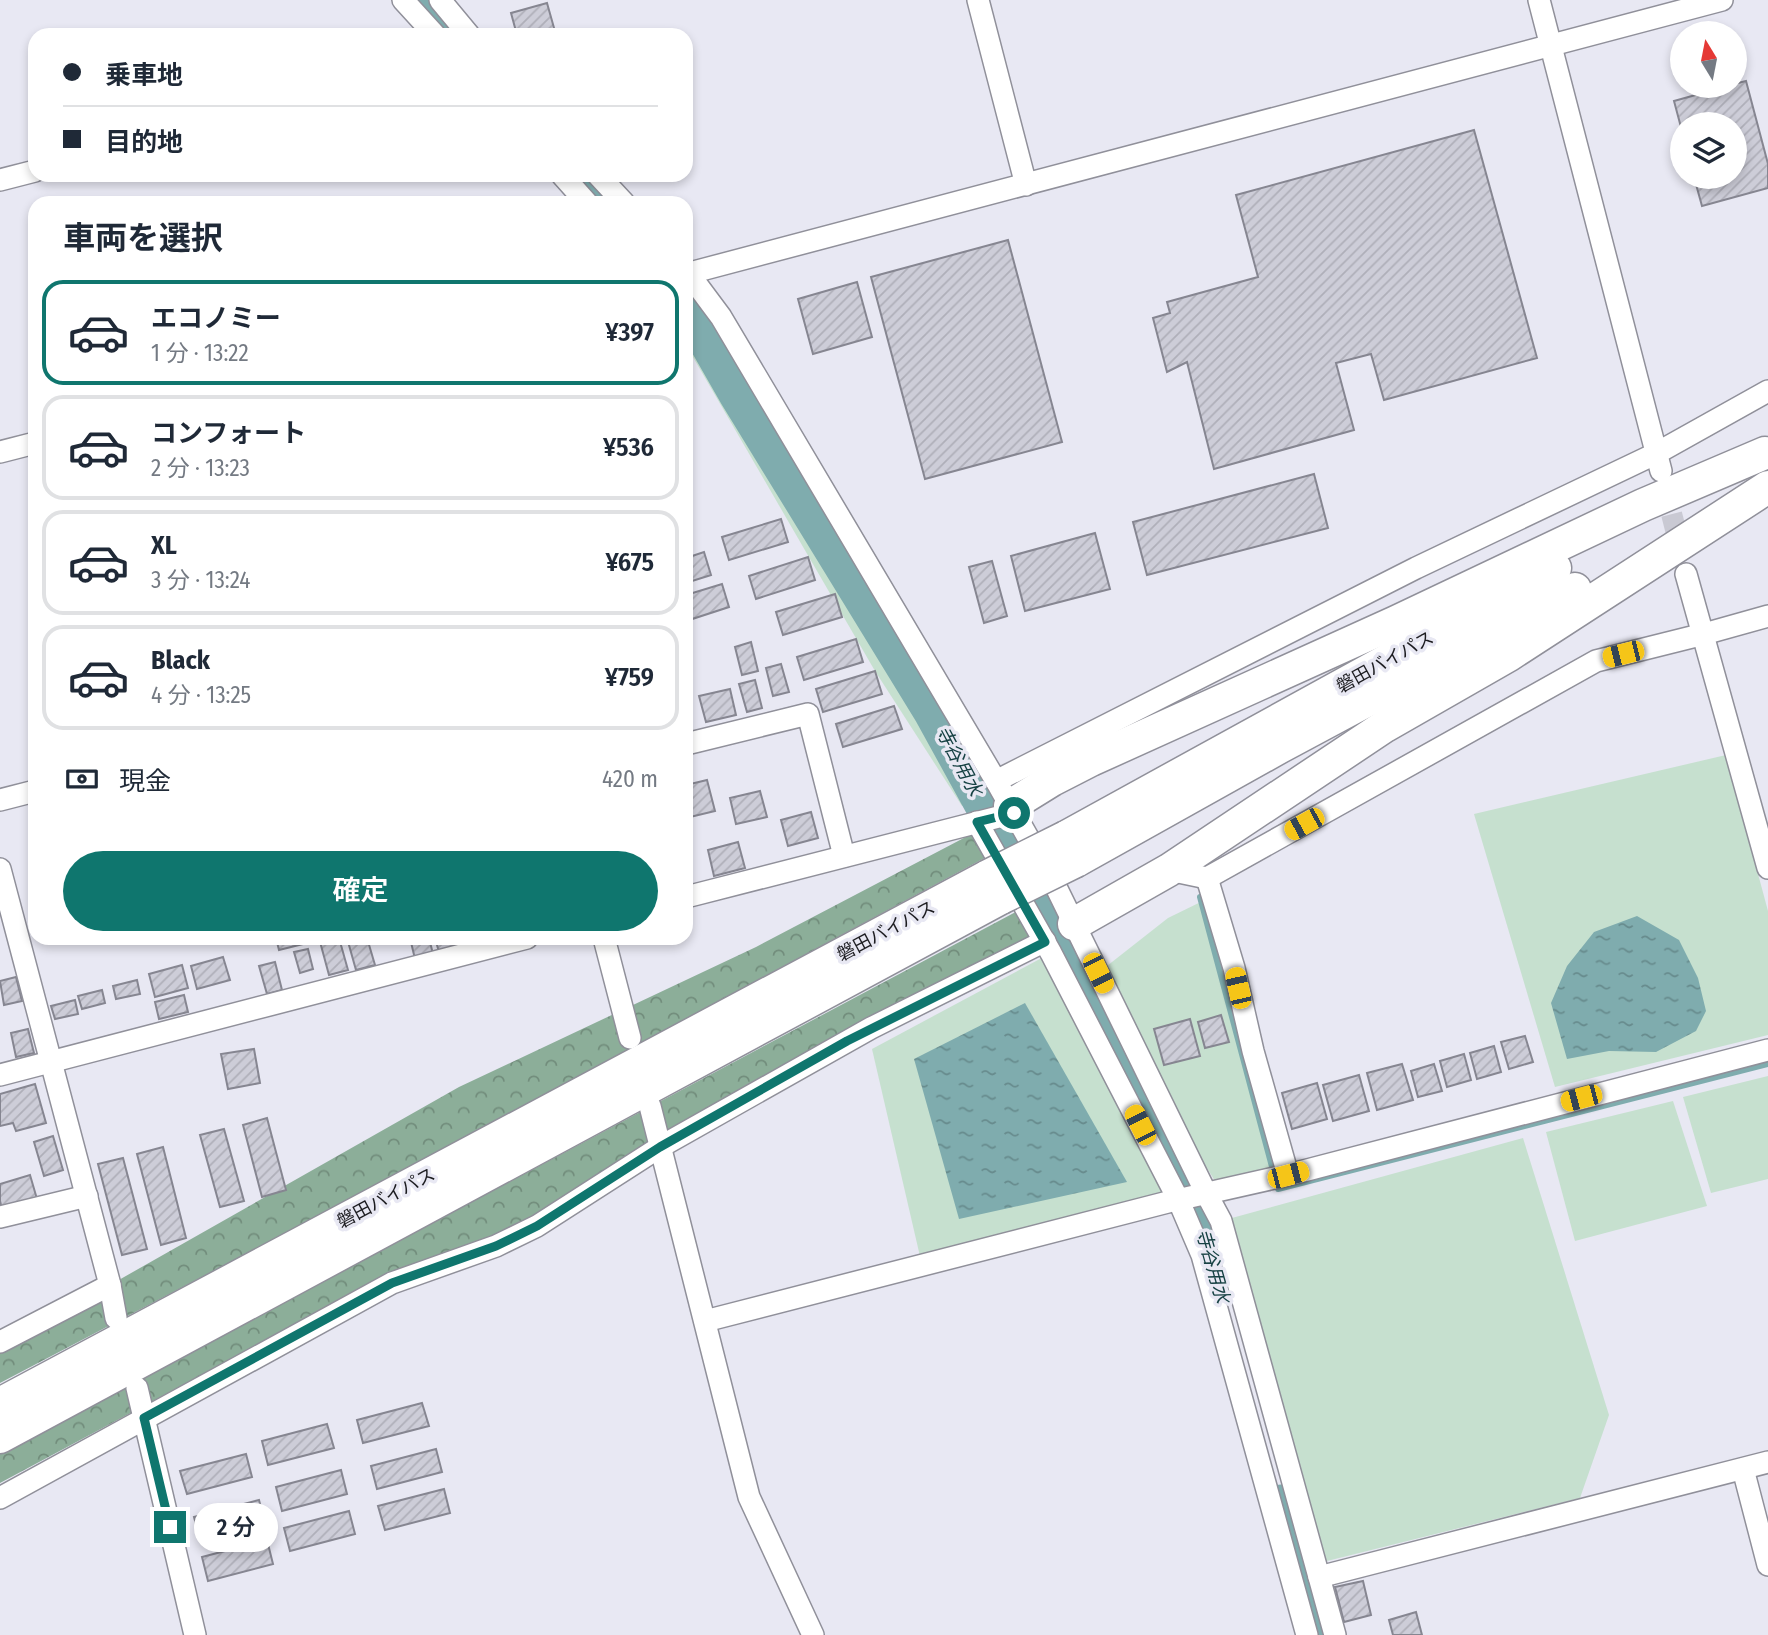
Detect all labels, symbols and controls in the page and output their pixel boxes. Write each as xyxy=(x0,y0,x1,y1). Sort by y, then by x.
north arrow xyxy=(1670,21,1746,98)
map controls xyxy=(1670,21,1747,189)
text: 乗車地 xyxy=(105,60,183,91)
button: layers xyxy=(1670,112,1747,189)
text: 目的地 xyxy=(105,127,183,158)
text: 車両を選択 xyxy=(63,219,223,257)
icon: car xyxy=(67,301,130,364)
text: エコノミー xyxy=(151,303,281,334)
text: ¥397 xyxy=(605,317,654,348)
text: 1 分 · 13:22 xyxy=(151,339,249,367)
icon: car xyxy=(67,416,130,479)
text: コンフォート xyxy=(151,418,306,449)
text: ¥536 xyxy=(603,432,654,463)
text: 2 分 · 13:23 xyxy=(151,454,250,482)
text: XL xyxy=(151,530,177,561)
icon: car xyxy=(67,531,130,594)
text: ¥675 xyxy=(605,547,654,578)
text: 3 分 · 13:24 xyxy=(151,566,251,594)
street label: 磐田バイパス xyxy=(1333,626,1437,698)
car xyxy=(1601,639,1646,669)
text: Black xyxy=(151,645,210,676)
icon: car xyxy=(67,646,130,709)
text: ¥759 xyxy=(605,662,654,693)
text: 4 分 · 13:25 xyxy=(151,681,251,709)
water label: 寺谷用水 xyxy=(931,722,988,802)
icon: cash xyxy=(63,760,101,798)
text: 420 m xyxy=(602,765,658,793)
text: 現金 xyxy=(119,766,171,797)
route start xyxy=(998,797,1030,829)
car xyxy=(1281,805,1328,843)
button: 確定 xyxy=(63,851,658,931)
street label: 磐田バイパス xyxy=(833,896,939,966)
car xyxy=(1080,950,1117,996)
car xyxy=(1224,965,1253,1011)
car xyxy=(1558,1082,1605,1114)
car xyxy=(1122,1102,1159,1148)
car xyxy=(1265,1159,1312,1191)
street label: 磐田バイパス xyxy=(333,1163,439,1233)
water label: 寺谷用水 xyxy=(1191,1226,1235,1308)
callout: 2 分 xyxy=(194,1502,278,1552)
route end xyxy=(154,1511,186,1543)
text: 2 分 xyxy=(217,1513,255,1541)

